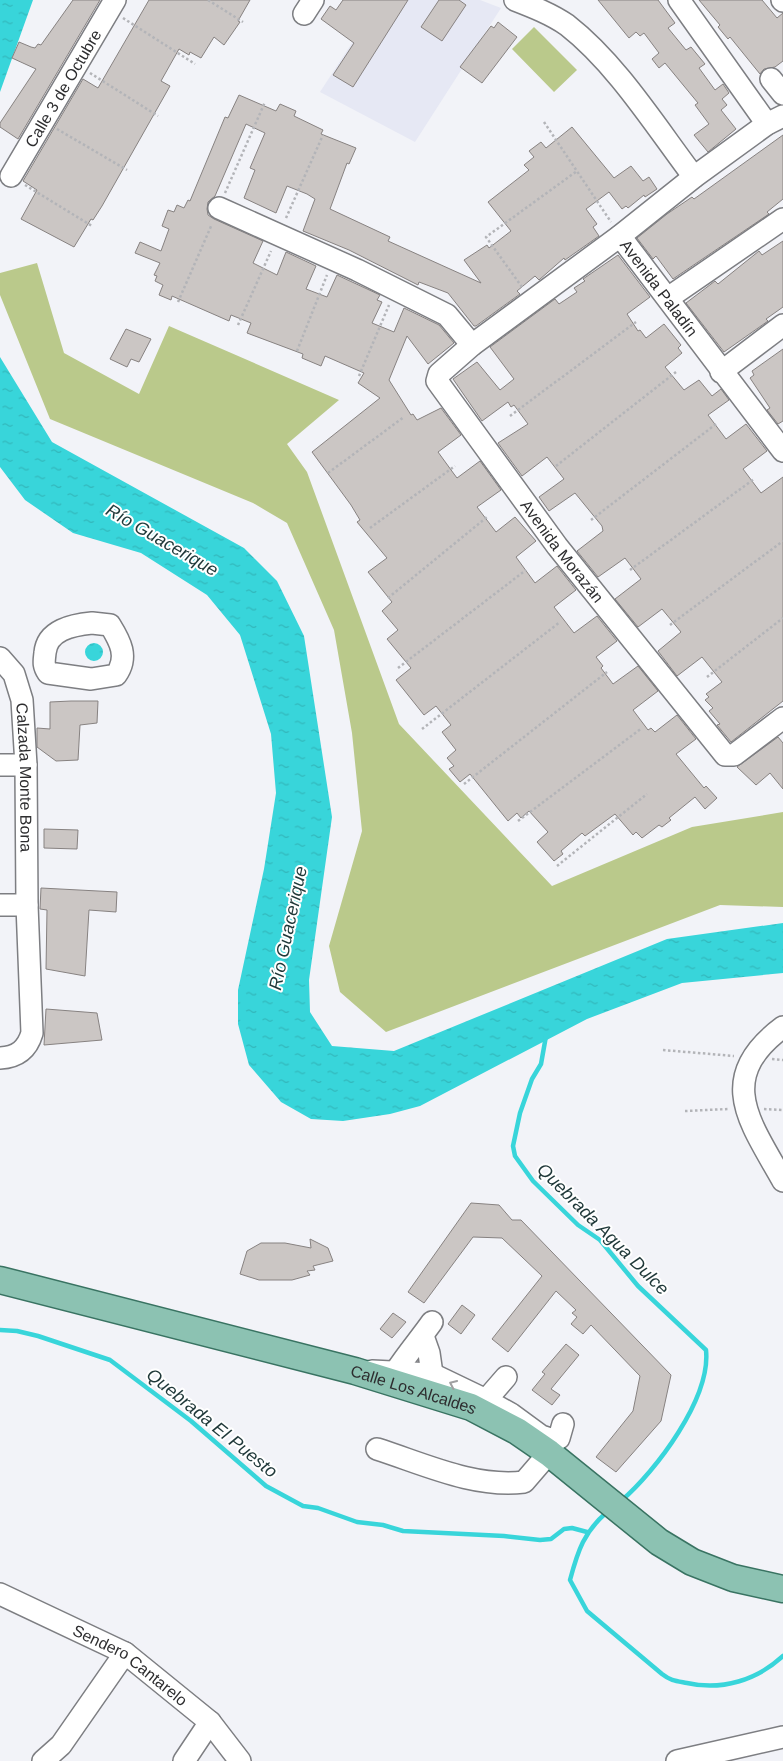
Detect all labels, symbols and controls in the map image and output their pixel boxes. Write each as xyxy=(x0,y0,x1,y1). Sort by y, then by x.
street label: Calle 3 de Octubre xyxy=(22,27,105,150)
street label: Avenida Paladín xyxy=(617,237,701,340)
street label: Avenida Morazán xyxy=(517,497,607,606)
water label: Río Guacerique xyxy=(102,500,222,580)
street label: Calzada Monte Bona xyxy=(13,702,35,852)
water label: Río Guacerique xyxy=(265,864,311,992)
water label: Quebrada Agua Dulce xyxy=(533,1159,673,1299)
street label: Calle Los Alcaldes xyxy=(349,1362,480,1418)
water label: Quebrada El Puesto xyxy=(143,1364,281,1482)
one-way arrow xyxy=(449,1380,458,1390)
street label: Sendero Cantarelo xyxy=(70,1622,191,1709)

